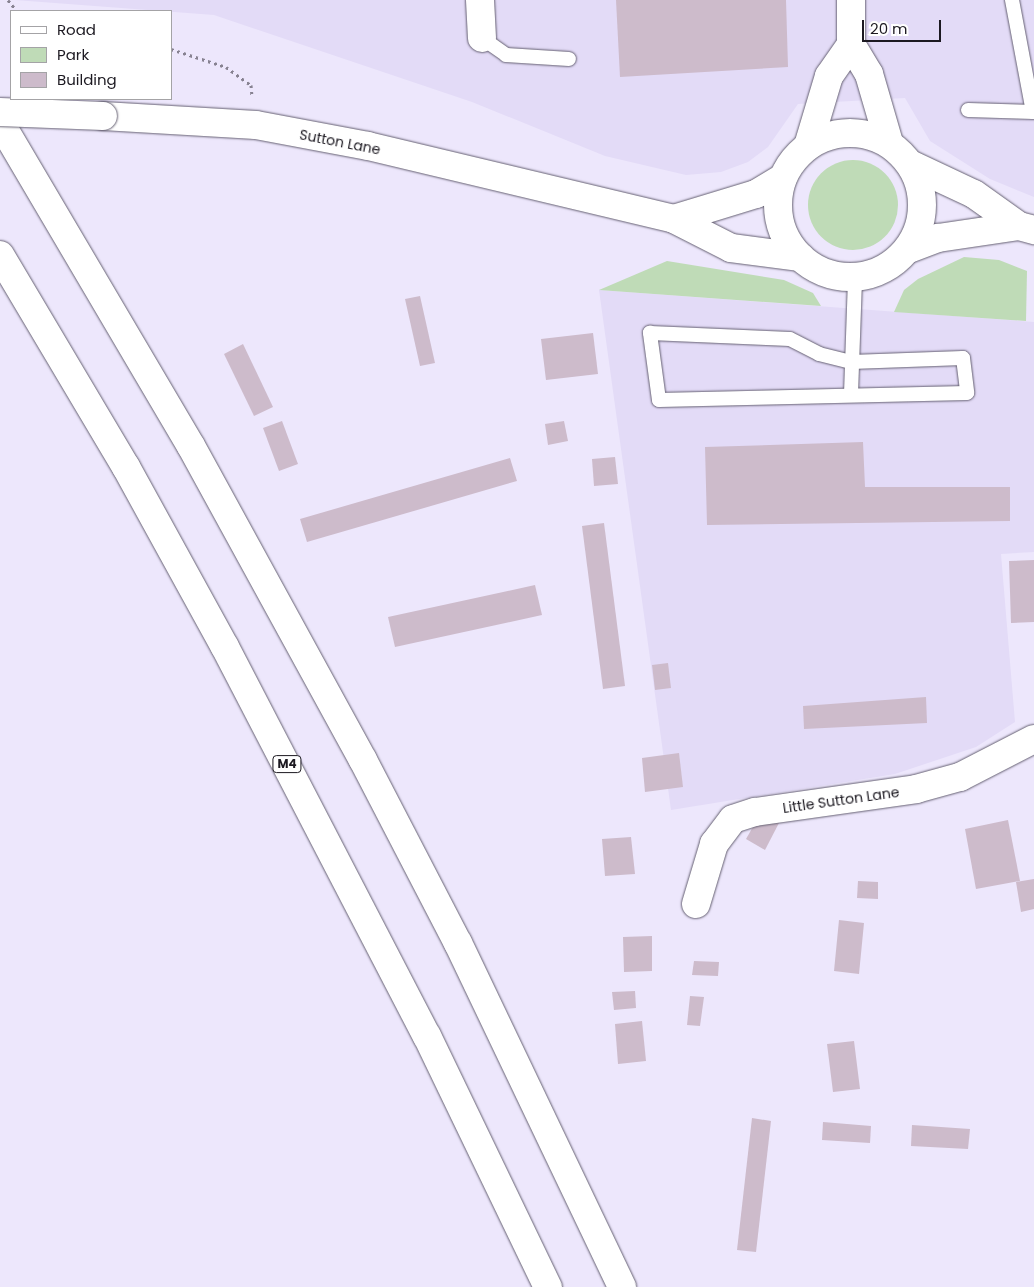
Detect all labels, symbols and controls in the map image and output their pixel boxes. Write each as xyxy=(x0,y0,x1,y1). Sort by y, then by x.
legend xyxy=(10,10,172,100)
scale bar xyxy=(864,10,943,42)
text: 20 m xyxy=(870,18,908,39)
text: Road xyxy=(57,19,96,40)
text: Park xyxy=(57,44,89,65)
text: Building xyxy=(57,69,117,90)
street label: Sutton Lane xyxy=(298,126,382,158)
road number: M4 xyxy=(272,754,302,774)
street label: Little Sutton Lane xyxy=(782,783,900,817)

